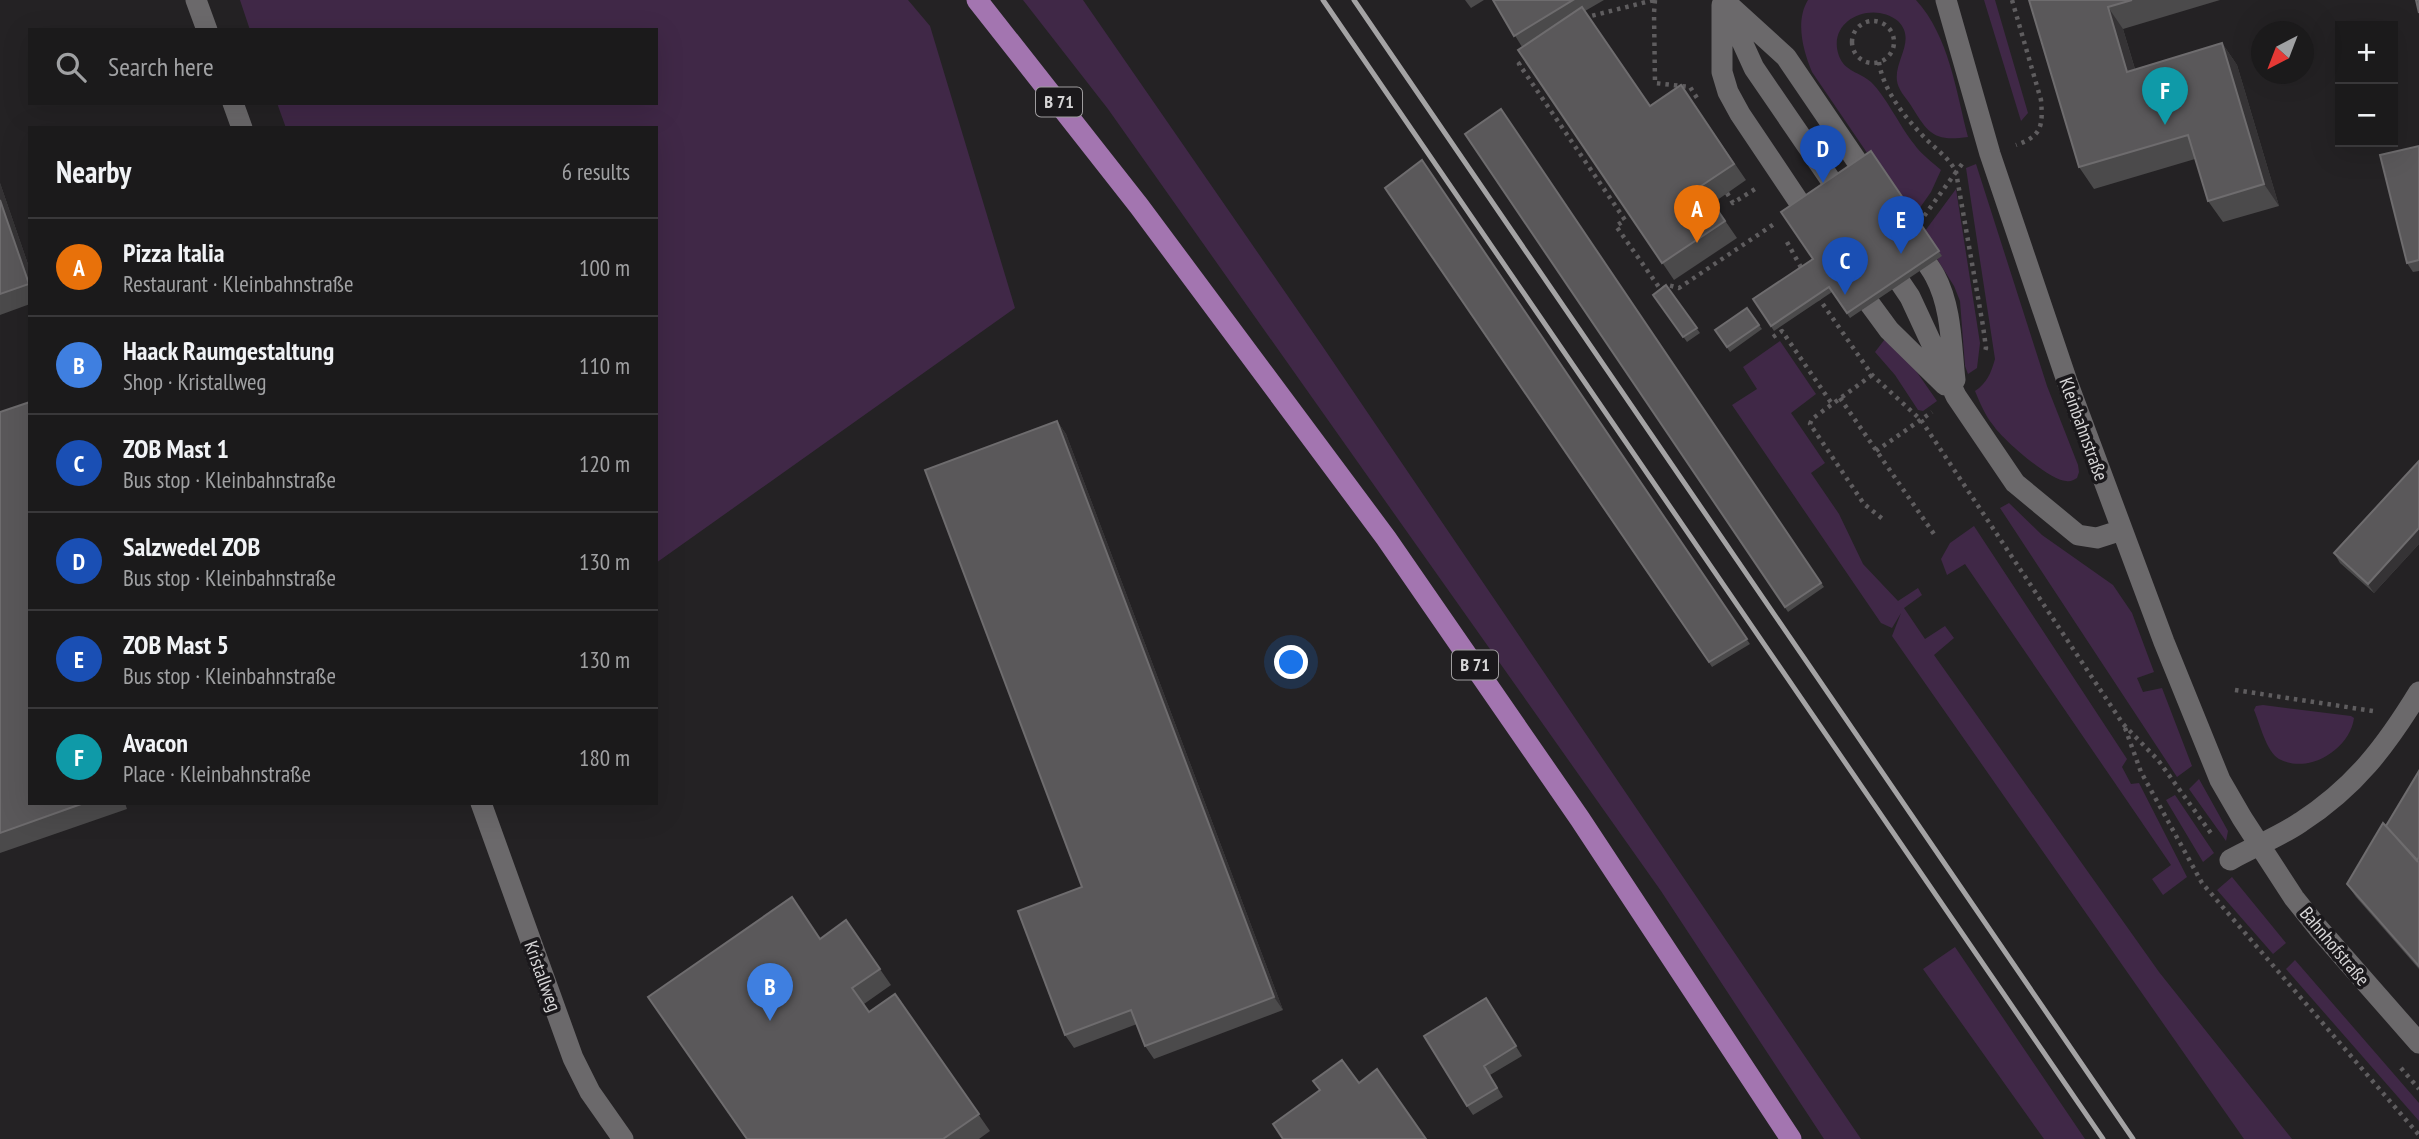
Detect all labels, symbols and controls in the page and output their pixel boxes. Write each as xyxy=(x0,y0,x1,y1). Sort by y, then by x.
north arrow xyxy=(2251,21,2314,84)
map controls xyxy=(2335,21,2398,147)
button: + xyxy=(2335,21,2398,84)
search box xyxy=(28,28,658,105)
icon: search xyxy=(52,48,90,86)
text: Search here xyxy=(108,50,214,83)
pin: F xyxy=(2142,67,2188,125)
button: − xyxy=(2335,84,2398,147)
road number: B 71 xyxy=(1036,88,1082,116)
pin: D xyxy=(1800,125,1846,183)
text: Nearby xyxy=(56,152,131,191)
text: 6 results xyxy=(562,157,630,186)
pin: A xyxy=(1674,185,1720,243)
pin: E xyxy=(1878,196,1924,254)
text: Pizza Italia xyxy=(123,236,225,269)
pin: C xyxy=(1822,237,1868,295)
text: A xyxy=(73,253,85,282)
text: 100 m xyxy=(579,253,630,282)
text: Restaurant · Kleinbahnstraße xyxy=(123,269,354,298)
text: Haack Raumgestaltung xyxy=(123,334,334,367)
text: B xyxy=(73,351,85,380)
text: 110 m xyxy=(579,351,630,380)
text: Shop · Kristallweg xyxy=(123,367,266,396)
street label: Kleinbahnstraße xyxy=(2054,374,2114,484)
text: ZOB Mast 1 xyxy=(123,432,229,465)
text: C xyxy=(74,449,84,478)
text: 120 m xyxy=(579,449,630,478)
text: Bus stop · Kleinbahnstraße xyxy=(123,465,336,494)
text: Salzwedel ZOB xyxy=(123,530,260,563)
text: D xyxy=(73,547,85,576)
text: 130 m xyxy=(579,547,630,576)
text: Bus stop · Kleinbahnstraße xyxy=(123,563,336,592)
text: ZOB Mast 5 xyxy=(123,628,229,661)
text: E xyxy=(74,645,84,674)
text: 130 m xyxy=(579,645,630,674)
your location xyxy=(1274,645,1308,679)
road number: B 71 xyxy=(1452,650,1498,680)
text: Bus stop · Kleinbahnstraße xyxy=(123,661,336,690)
text: Avacon xyxy=(123,726,188,759)
text: F xyxy=(74,743,84,772)
text: 180 m xyxy=(579,743,630,772)
text: Place · Kleinbahnstraße xyxy=(123,759,311,788)
street label: Bahnhofstraße xyxy=(2295,901,2375,991)
street label: Kristallweg xyxy=(519,937,567,1015)
pin: B xyxy=(747,963,793,1021)

